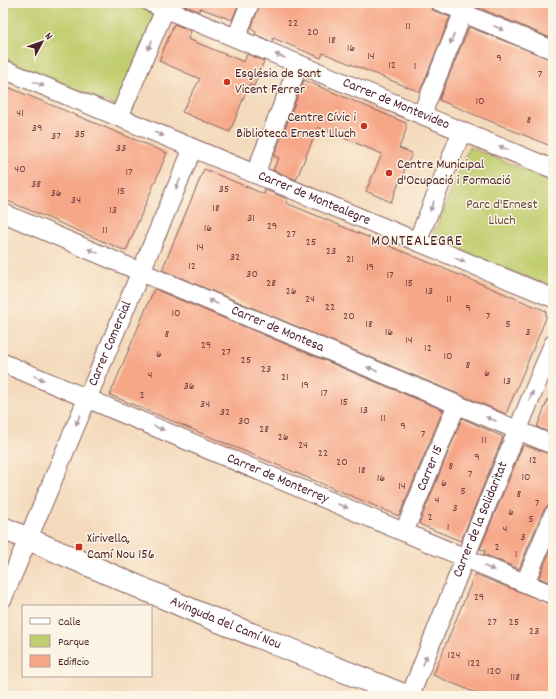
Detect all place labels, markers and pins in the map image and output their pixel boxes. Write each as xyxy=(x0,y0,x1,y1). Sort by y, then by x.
place label: Església de Sant Vicent Ferrer xyxy=(235,64,321,100)
marker: Església de Sant Vicent Ferrer xyxy=(222,77,232,87)
place label: Centre Cívic i Biblioteca Ernest Lluch xyxy=(236,108,356,144)
marker: Centre Cívic i Biblioteca Ernest Lluch xyxy=(359,121,369,131)
place label: Centre Municipal d'Ocupació i Formació xyxy=(397,155,511,191)
marker: Centre Municipal d'Ocupació i Formació xyxy=(384,168,394,178)
place label: Xirivella, Camí Nou 156 xyxy=(87,529,155,565)
marker: Xirivella, Camí Nou 156 xyxy=(74,542,84,552)

